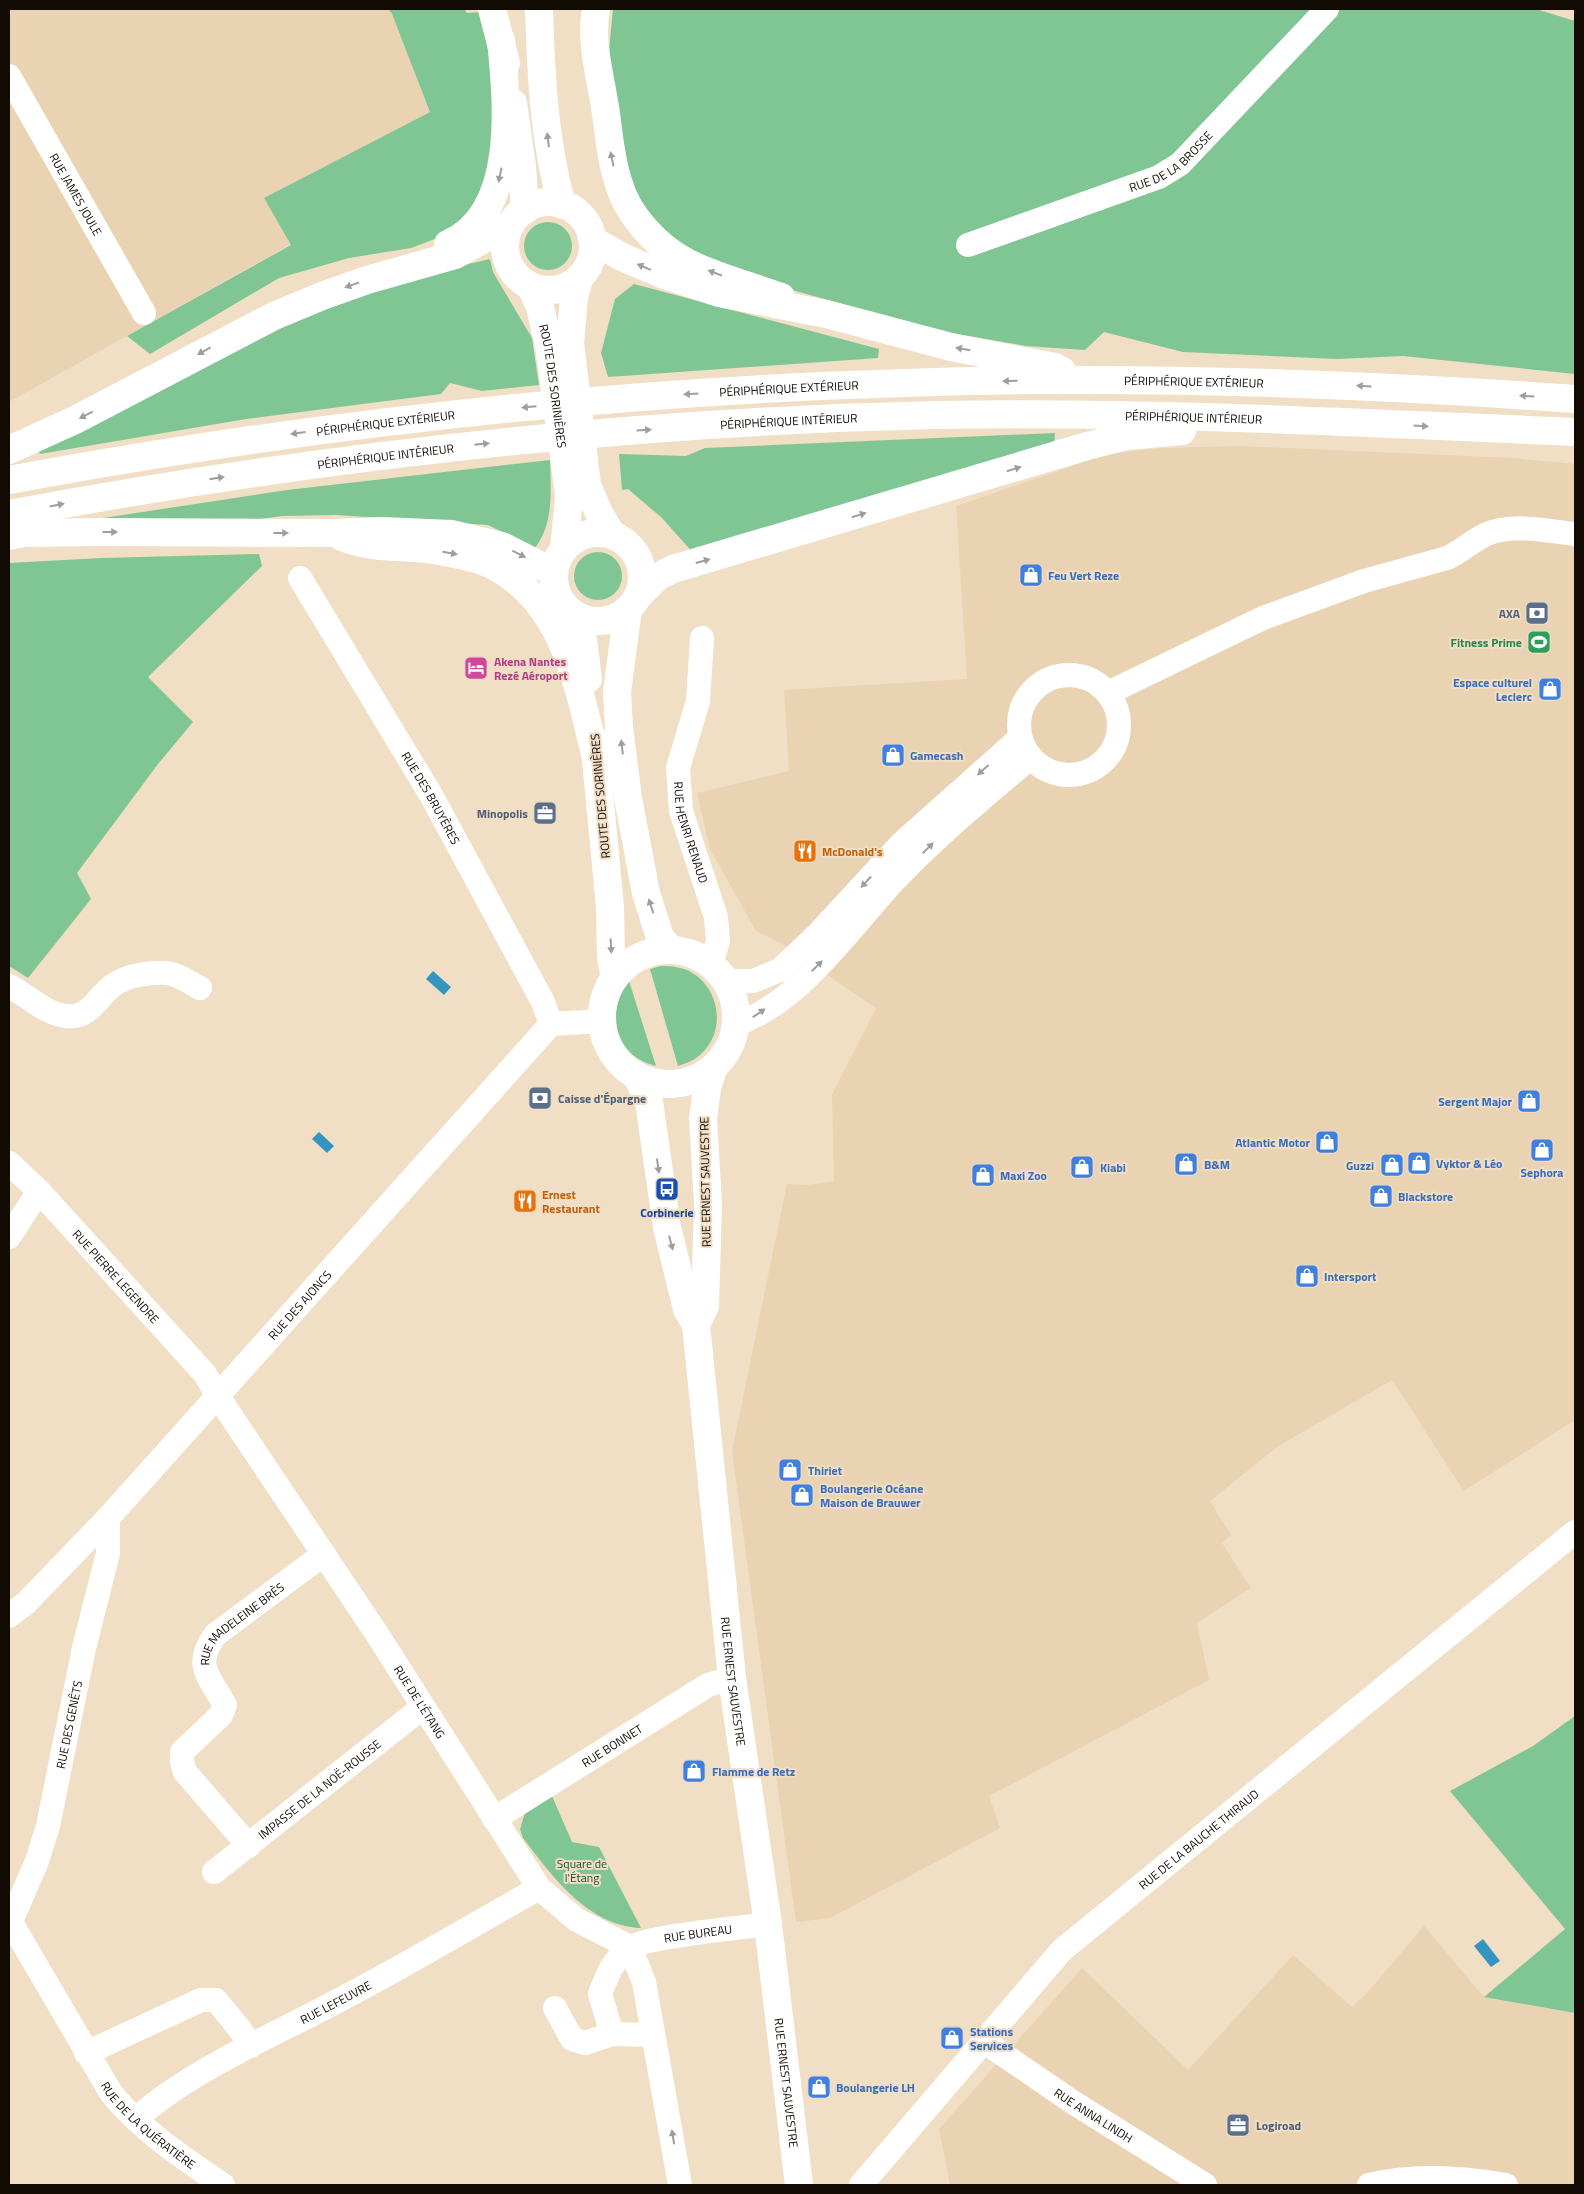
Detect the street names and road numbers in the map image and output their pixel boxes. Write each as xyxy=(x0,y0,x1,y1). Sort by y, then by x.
street label: RUE DE LA BROSSE xyxy=(1126,126,1217,196)
street label: RUE JAMES JOULE xyxy=(45,149,108,239)
street label: ROUTE DES SORINIÈRES xyxy=(535,322,572,449)
street label: PÉRIPHÉRIQUE EXTÉRIEUR xyxy=(1124,371,1264,392)
street label: PÉRIPHÉRIQUE EXTÉRIEUR xyxy=(719,375,859,401)
street label: PÉRIPHÉRIQUE EXTÉRIEUR xyxy=(315,405,456,440)
street label: PÉRIPHÉRIQUE INTÉRIEUR xyxy=(1125,406,1263,428)
street label: PÉRIPHÉRIQUE INTÉRIEUR xyxy=(720,408,858,434)
street label: PÉRIPHÉRIQUE INTÉRIEUR xyxy=(316,438,455,474)
street label: ROUTE DES SORINIÈRES xyxy=(585,733,615,859)
street label: RUE DES BRUYÈRES xyxy=(397,748,465,848)
street label: RUE HENRI RENAUD xyxy=(669,781,714,886)
street label: RUE ERNEST SAUVESTRE xyxy=(694,1116,716,1247)
street label: RUE PIERRE LEGENDRE xyxy=(68,1225,164,1328)
street label: RUE DES AJONCS xyxy=(263,1266,336,1344)
street label: RUE MADELEINE BRÈS xyxy=(195,1577,288,1665)
street label: RUE ERNEST SAUVESTRE xyxy=(716,1616,751,1748)
street label: RUE DE L'ÉTANG xyxy=(390,1661,451,1742)
street label: RUE DES GENÊTS xyxy=(50,1679,87,1770)
street label: RUE BONNET xyxy=(578,1719,647,1772)
street label: IMPASSE DE LA NOË-ROUSSE xyxy=(254,1734,385,1844)
street label: RUE DE LA BAUCHE THIRAUD xyxy=(1134,1784,1263,1894)
street label: RUE BUREAU xyxy=(662,1919,733,1947)
street label: RUE LEFEUVRE xyxy=(296,1975,375,2028)
street label: RUE ERNEST SAUVESTRE xyxy=(770,2017,804,2149)
street label: RUE DE LA QUÉRATIÈRE xyxy=(97,2078,200,2174)
street label: RUE ANNA LINDH xyxy=(1050,2083,1137,2147)

